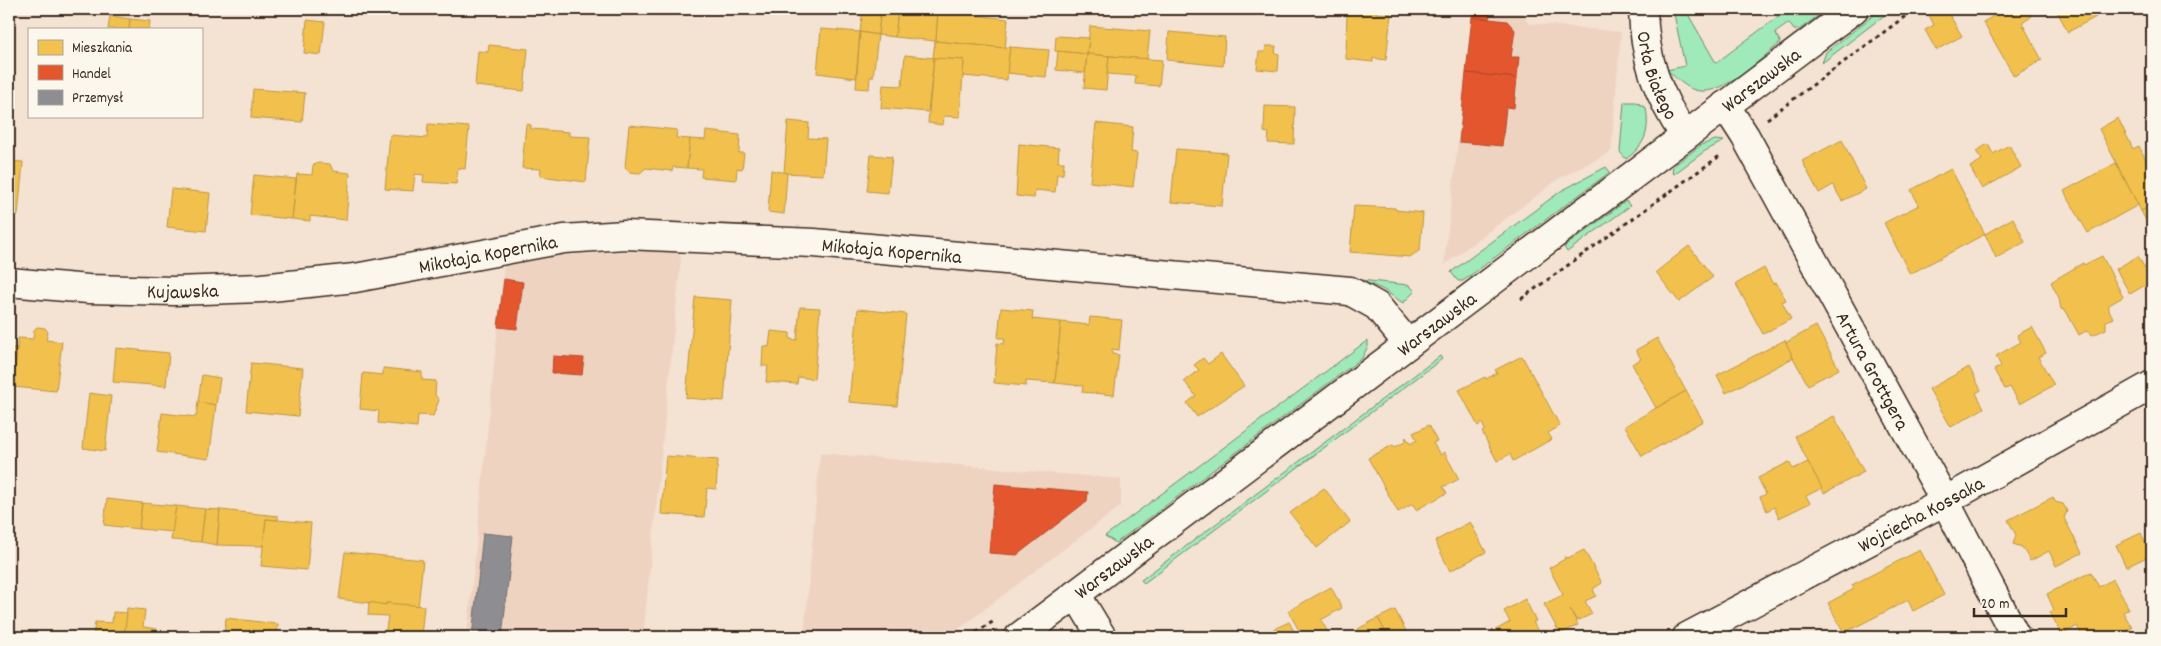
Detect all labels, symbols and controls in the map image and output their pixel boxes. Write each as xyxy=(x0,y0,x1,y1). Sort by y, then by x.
legend xyxy=(28,28,202,118)
street label: Orła Białego xyxy=(1627,30,1683,126)
text: Mieszkania xyxy=(72,38,133,60)
street label: Warszawska xyxy=(1717,42,1808,121)
text: Handel xyxy=(72,64,111,86)
text: Przemysł xyxy=(72,88,123,110)
street label: Mikołaja Kopernika xyxy=(417,229,560,283)
street label: Mikołaja Kopernika xyxy=(820,233,963,273)
street label: Kujawska xyxy=(147,278,220,308)
street label: Warszawska xyxy=(1393,286,1484,365)
street label: Artura Grottgera xyxy=(1827,307,1915,437)
street label: Wojciecha Kossaka xyxy=(1854,471,1991,561)
street label: Warszawska xyxy=(1070,529,1161,607)
scale bar xyxy=(1974,586,2066,618)
text: 20 m xyxy=(1981,594,2009,616)

